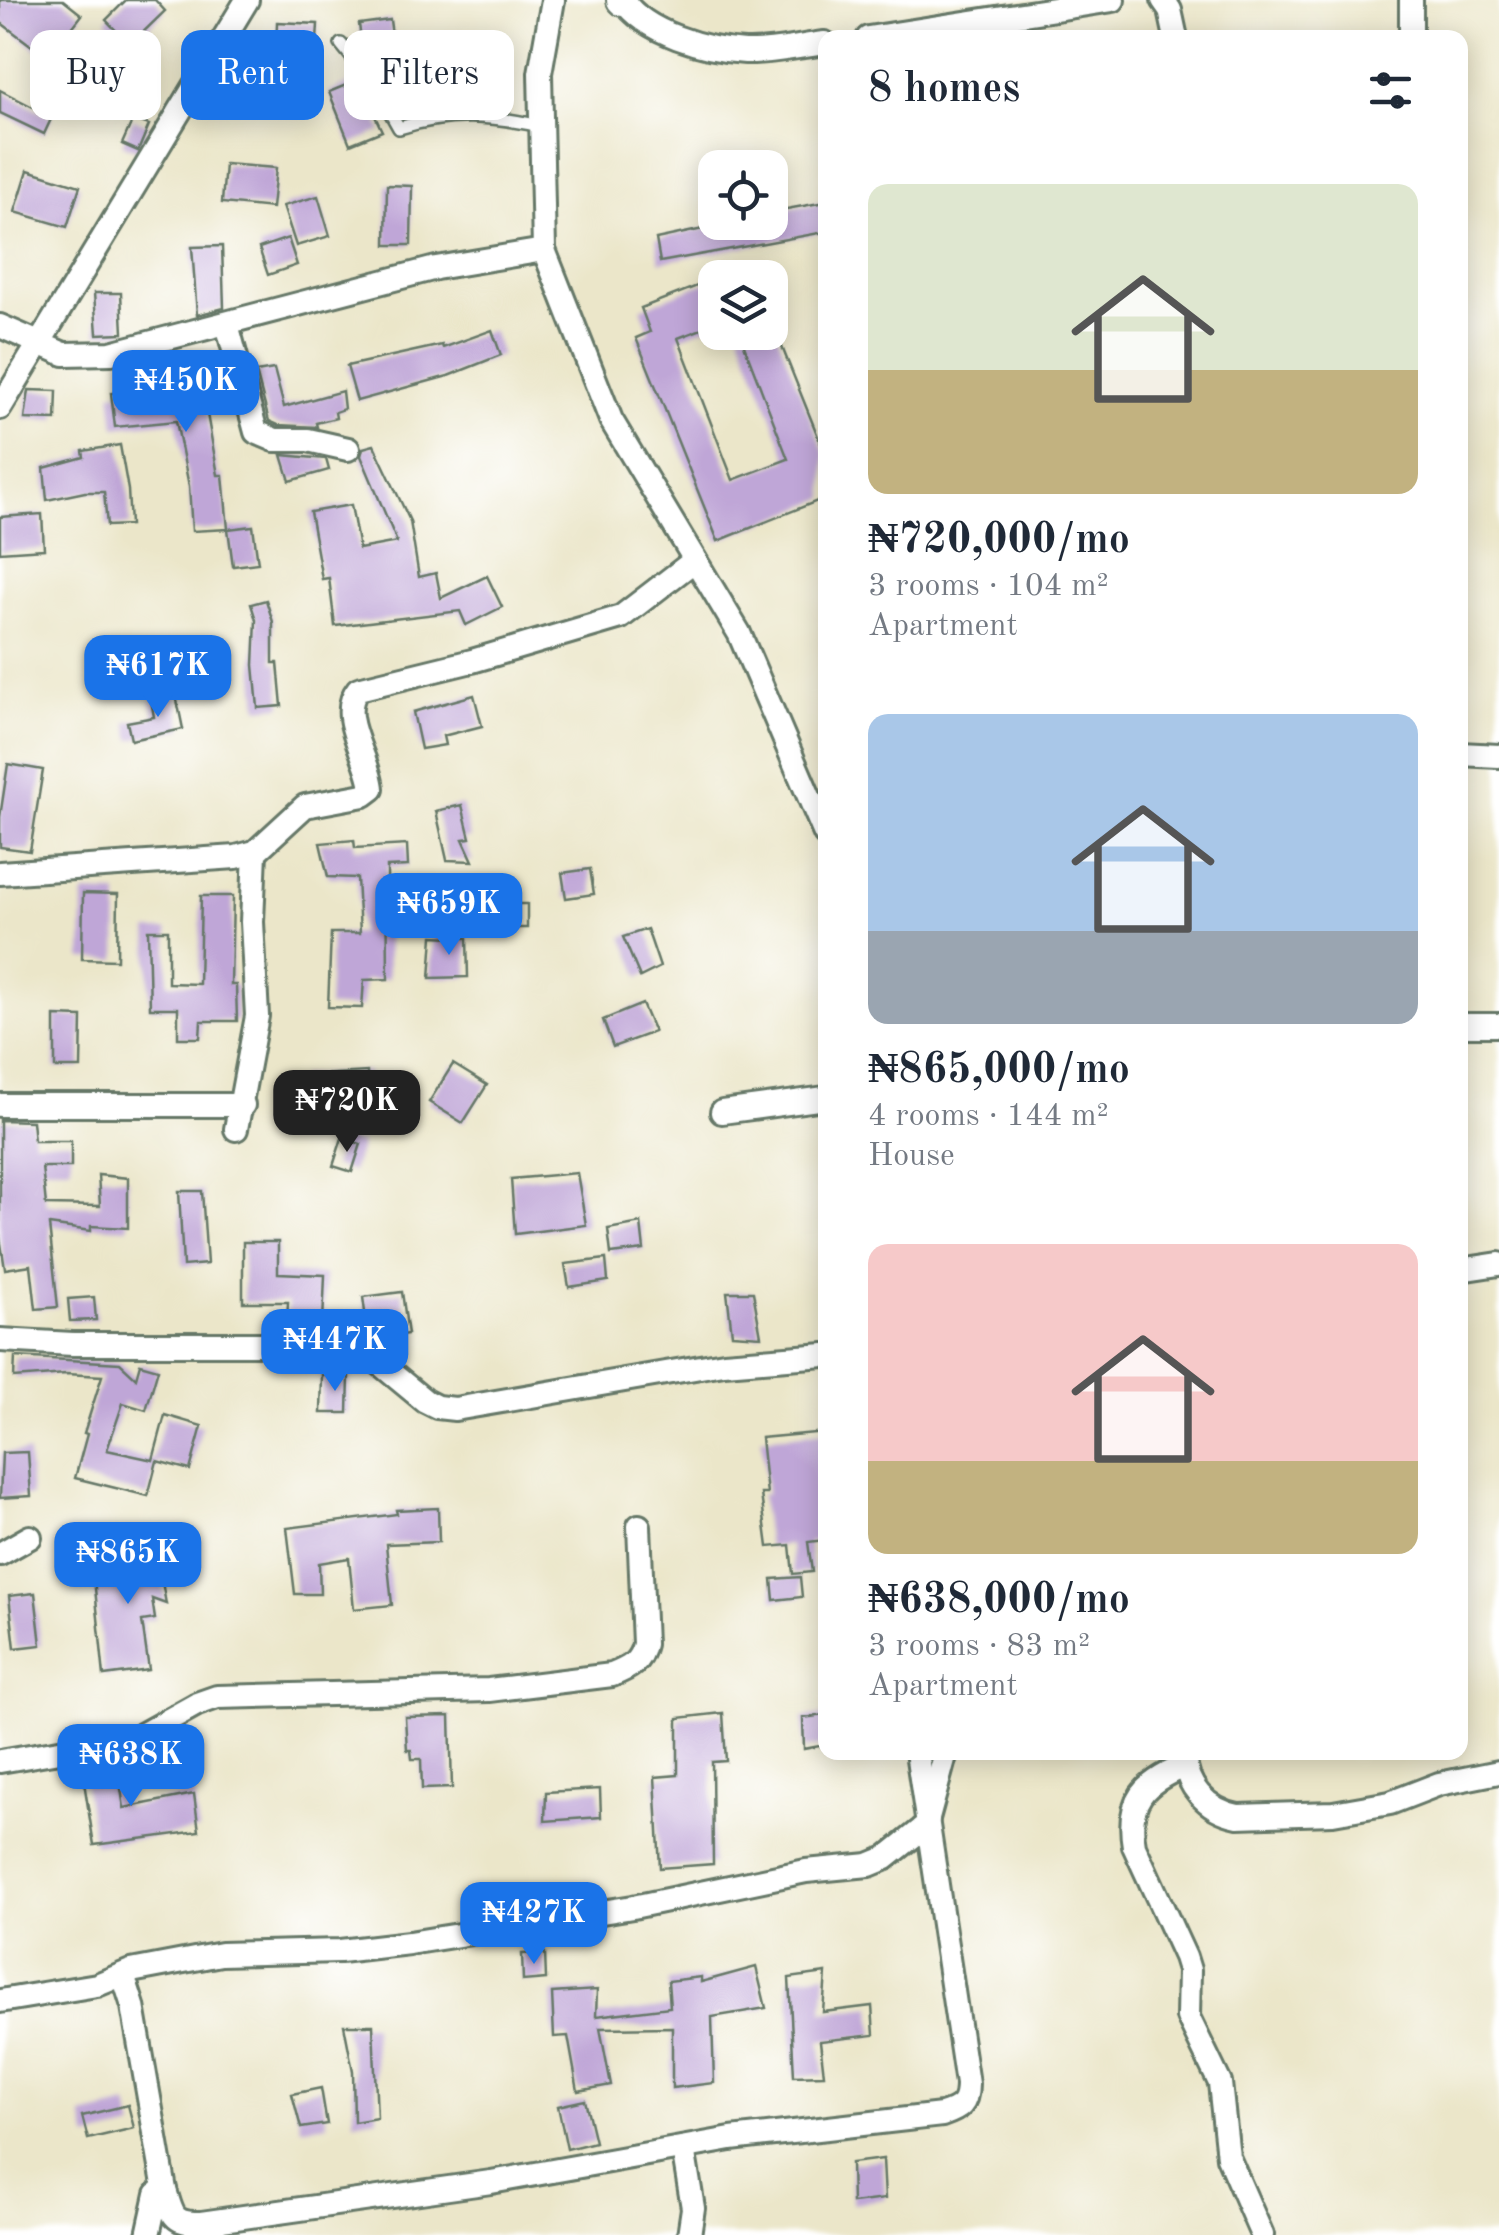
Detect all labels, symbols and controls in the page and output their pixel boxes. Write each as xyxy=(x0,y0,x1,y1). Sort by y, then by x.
chip: Buy xyxy=(30,30,161,120)
chip: Rent xyxy=(181,30,324,120)
chip: Filters xyxy=(344,30,514,120)
icon: filters xyxy=(1363,63,1418,118)
text: 8 homes xyxy=(868,69,1020,111)
map controls xyxy=(698,150,788,350)
button: locate xyxy=(698,150,788,240)
icon: home xyxy=(1053,249,1233,429)
button: layers xyxy=(698,260,788,350)
pin: ₦450K xyxy=(116,350,256,435)
text: ₦450K xyxy=(134,366,238,398)
text: ₦720,000/mo xyxy=(868,520,1130,562)
text: 3 rooms · 104 m² xyxy=(868,571,1109,603)
text: Apartment xyxy=(868,611,1018,643)
pin: ₦617K xyxy=(88,635,228,720)
text: ₦617K xyxy=(106,651,210,683)
icon: home xyxy=(1053,779,1233,959)
pin: ₦659K xyxy=(379,873,519,958)
text: ₦659K xyxy=(397,889,501,921)
text: ₦865,000/mo xyxy=(868,1050,1130,1092)
pin: ₦720K xyxy=(277,1070,417,1155)
text: ₦720K xyxy=(295,1086,399,1118)
text: 4 rooms · 144 m² xyxy=(868,1101,1109,1133)
text: House xyxy=(868,1141,955,1173)
pin: ₦447K xyxy=(265,1309,405,1394)
icon: home xyxy=(1053,1309,1233,1489)
text: ₦447K xyxy=(283,1325,387,1357)
pin: ₦865K xyxy=(58,1522,198,1607)
text: ₦865K xyxy=(76,1538,180,1570)
text: ₦638,000/mo xyxy=(868,1580,1130,1622)
text: 3 rooms · 83 m² xyxy=(868,1631,1090,1663)
text: Apartment xyxy=(868,1671,1018,1703)
pin: ₦638K xyxy=(61,1724,201,1809)
text: ₦638K xyxy=(79,1740,183,1772)
pin: ₦427K xyxy=(464,1882,604,1967)
text: ₦427K xyxy=(482,1898,586,1930)

